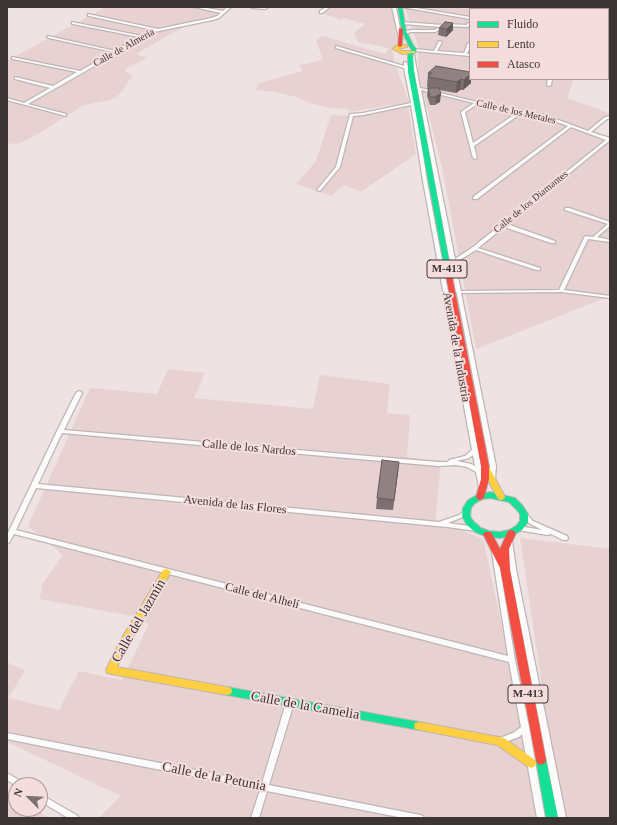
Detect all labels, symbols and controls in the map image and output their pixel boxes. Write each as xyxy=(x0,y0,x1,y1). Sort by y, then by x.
legend xyxy=(469,8,609,80)
text: Fluido xyxy=(507,17,538,31)
street label: Calle de Almería xyxy=(91,26,157,70)
text: Lento xyxy=(507,37,535,51)
text: Atasco xyxy=(507,57,540,71)
street label: Calle de los Metales xyxy=(475,97,557,127)
street label: Calle de los Diamantes xyxy=(491,168,571,236)
road number: M-413 xyxy=(427,260,467,278)
street label: Avenida de la Industria xyxy=(439,291,473,403)
street label: Calle de los Nardos xyxy=(201,437,297,459)
street label: Avenida de las Flores xyxy=(183,492,287,518)
street label: Calle del Jazmín xyxy=(108,576,170,666)
street label: Calle del Alhelí xyxy=(223,580,301,612)
road number: M-413 xyxy=(508,685,548,703)
street label: Calle de la Camelia xyxy=(249,688,361,724)
street label: Calle de la Petunia xyxy=(161,759,267,795)
north arrow xyxy=(8,777,48,817)
text: N xyxy=(11,786,25,799)

